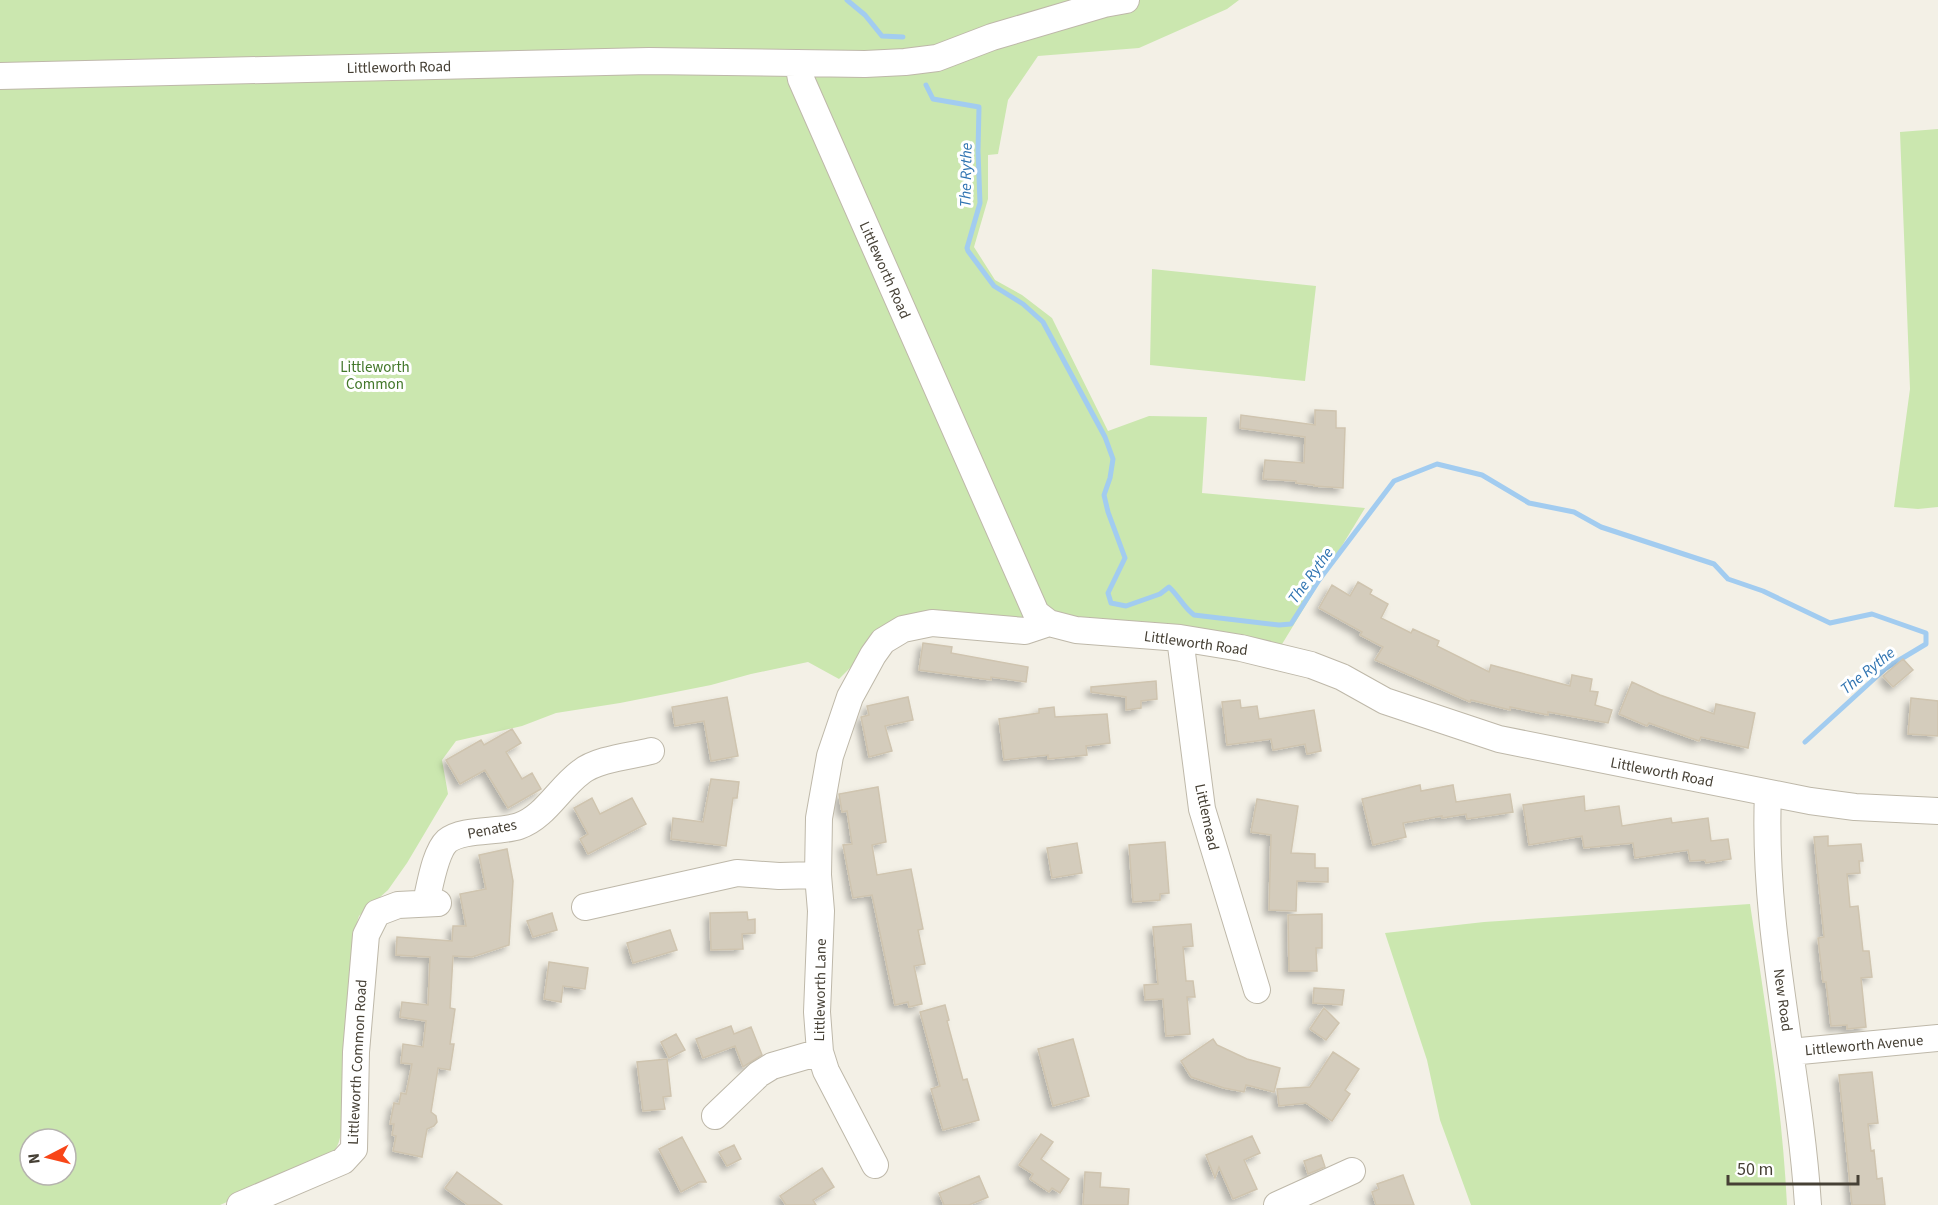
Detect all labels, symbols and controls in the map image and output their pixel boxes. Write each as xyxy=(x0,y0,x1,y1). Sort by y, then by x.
street label: Littleworth Road xyxy=(347,56,452,79)
water label: The Rythe xyxy=(954,142,978,208)
street label: Littleworth Road xyxy=(854,218,915,322)
park label: Littleworth Common xyxy=(340,357,410,395)
water label: The Rythe xyxy=(1283,543,1339,608)
street label: Littleworth Road xyxy=(1143,626,1249,661)
water label: The Rythe xyxy=(1836,642,1900,700)
street label: Littleworth Road xyxy=(1609,752,1715,793)
street label: Littlemead xyxy=(1189,782,1224,852)
street label: Penates xyxy=(466,814,519,845)
street label: Littleworth Lane xyxy=(809,938,832,1042)
street label: New Road xyxy=(1768,967,1797,1033)
street label: Littleworth Common Road xyxy=(343,979,372,1145)
street label: Littleworth Avenue xyxy=(1804,1030,1924,1061)
north arrow xyxy=(18,1127,78,1187)
scale bar xyxy=(1728,1148,1858,1186)
text: N xyxy=(23,1152,46,1165)
text: 50 m xyxy=(1737,1157,1773,1182)

